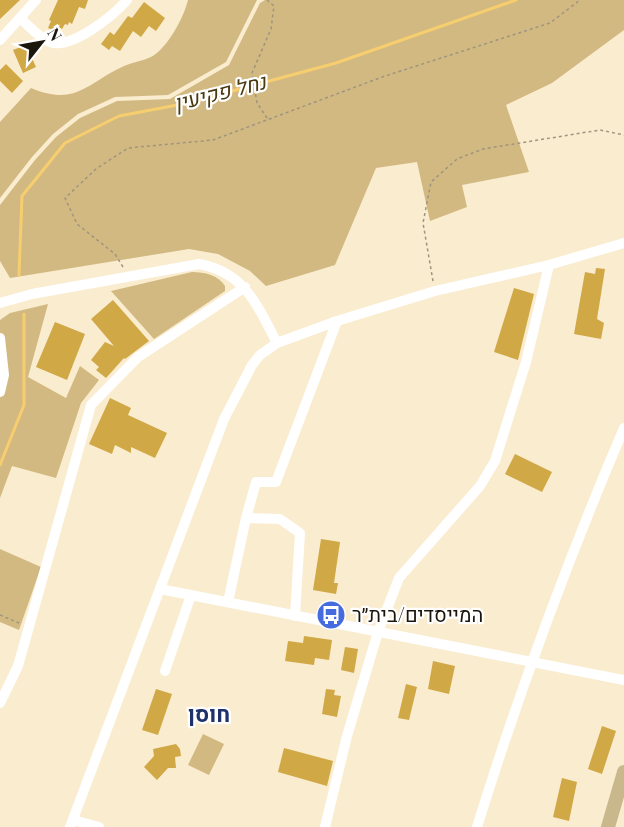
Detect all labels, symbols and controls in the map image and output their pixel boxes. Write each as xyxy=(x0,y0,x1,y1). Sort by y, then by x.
north arrow xyxy=(12,12,72,72)
text: N xyxy=(43,24,67,45)
water label: נחל פקיעין xyxy=(171,66,270,116)
bus stop icon: המייסדים/בית״ר xyxy=(315,599,347,631)
place label: המייסדים/בית״ר xyxy=(352,600,483,627)
district label: חוסן xyxy=(188,698,230,728)

